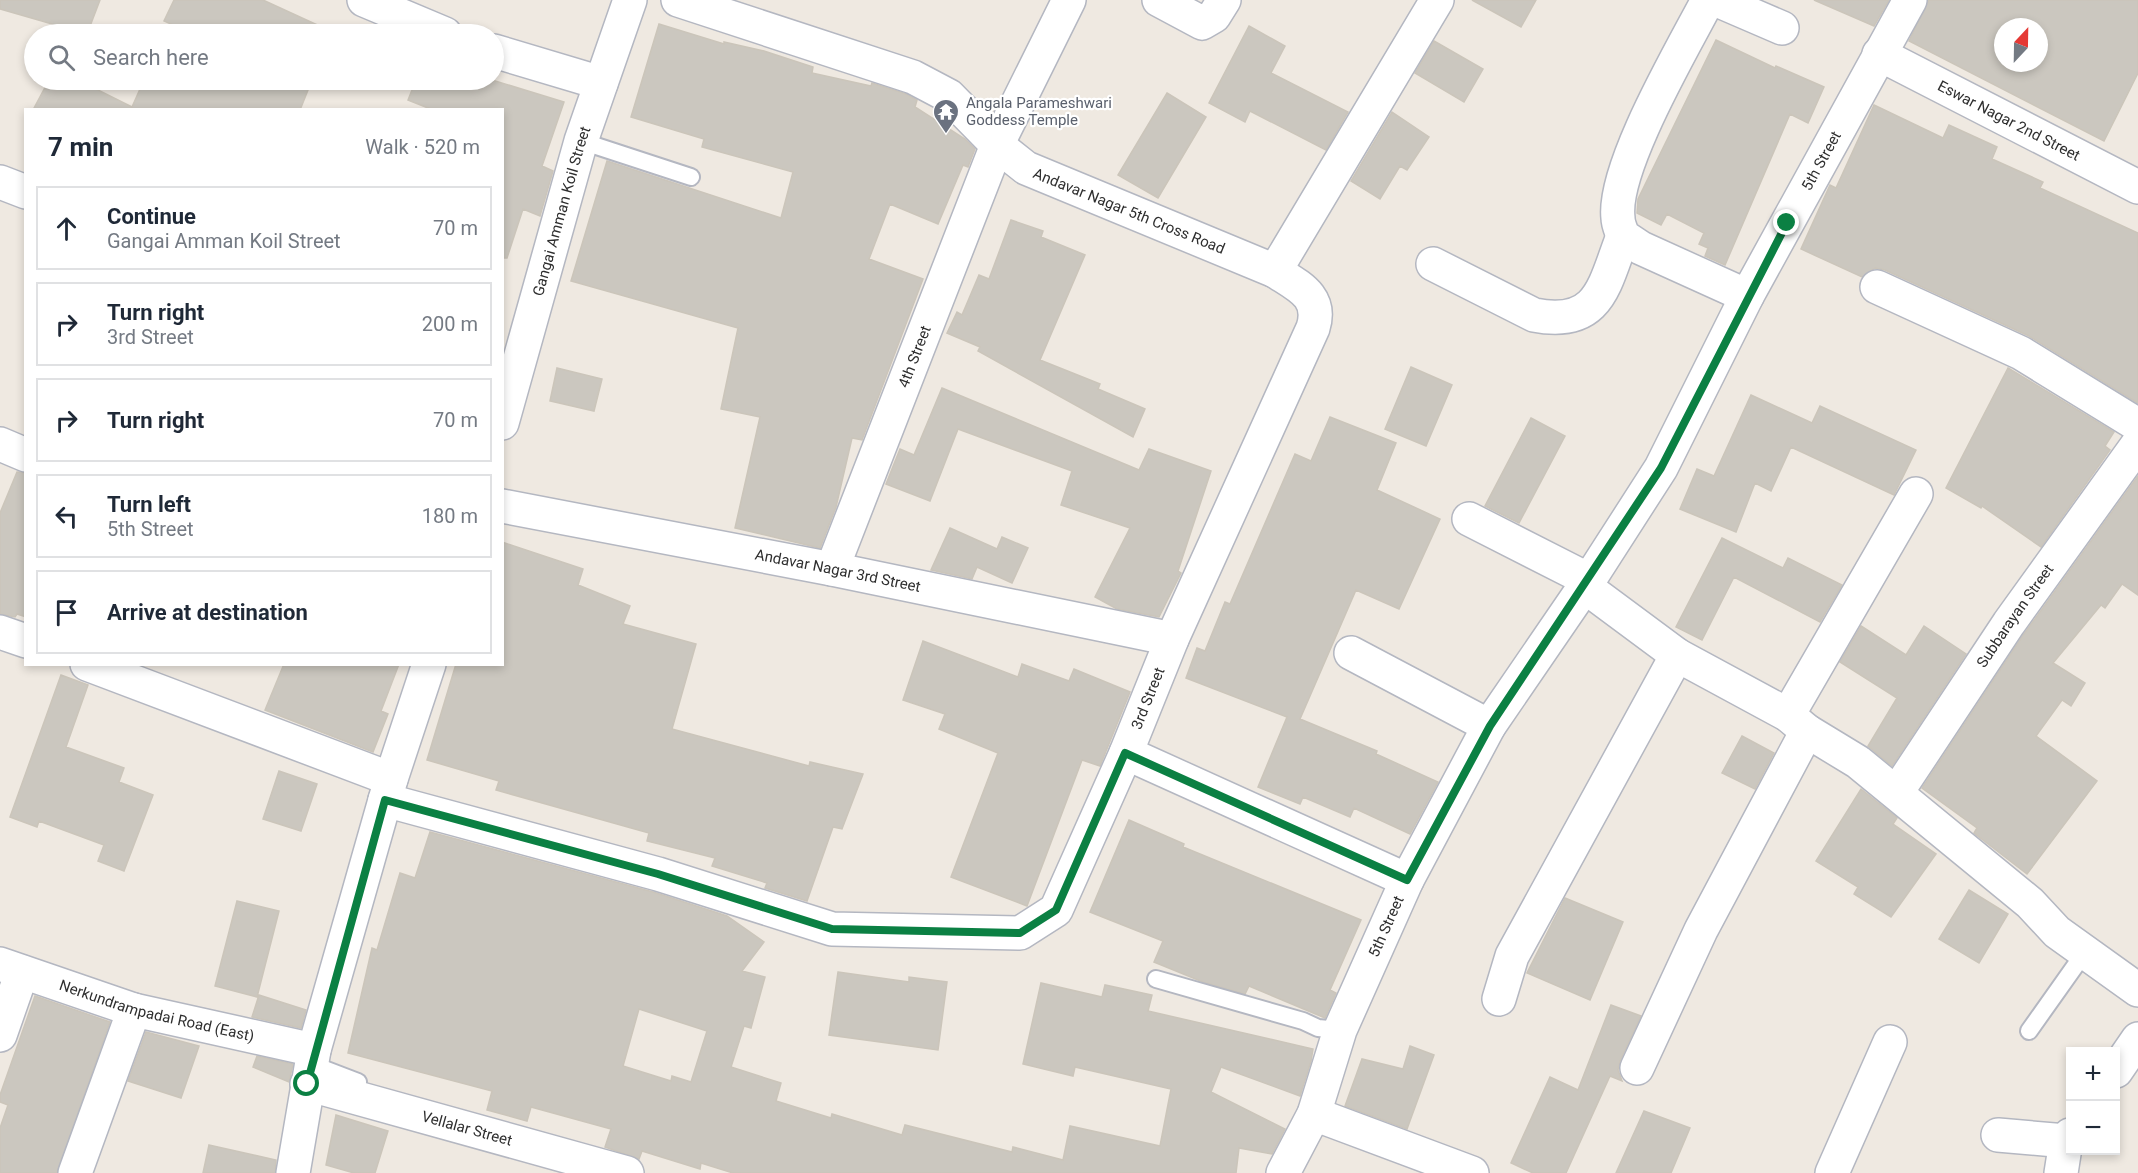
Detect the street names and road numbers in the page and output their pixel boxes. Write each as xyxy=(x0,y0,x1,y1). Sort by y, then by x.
street label: Eswar Nagar 2nd Street xyxy=(1935,77,2083,165)
street label: Gangai Amman Koil Street xyxy=(529,124,594,298)
street label: 5th Street xyxy=(1798,128,1845,194)
street label: Andavar Nagar 5th Cross Road xyxy=(1031,164,1227,258)
street label: 4th Street xyxy=(895,323,935,390)
street label: Andavar Nagar 3rd Street xyxy=(754,546,922,596)
street label: Subbarayan Street xyxy=(1973,561,2057,671)
street label: 3rd Street xyxy=(1128,665,1169,732)
street label: 5th Street xyxy=(1365,893,1408,960)
street label: Nerkundrampadai Road (East) xyxy=(57,976,256,1045)
street label: Vellalar Street xyxy=(420,1107,514,1150)

